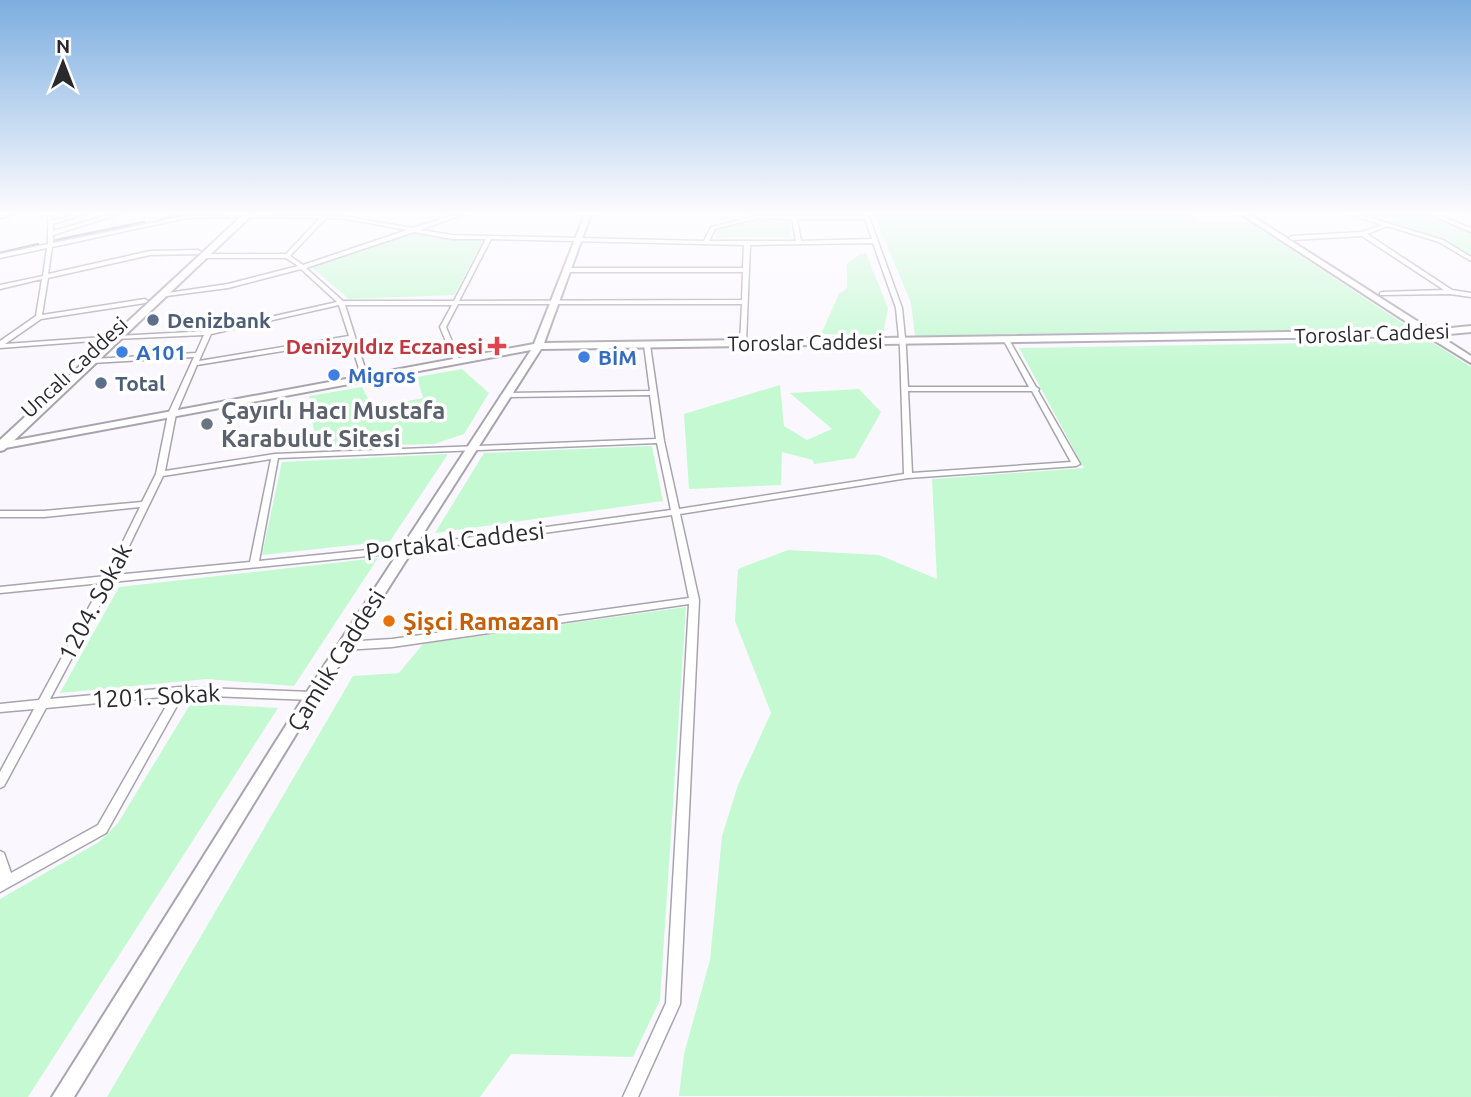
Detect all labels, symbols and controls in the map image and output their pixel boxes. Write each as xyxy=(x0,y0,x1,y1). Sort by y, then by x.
north arrow xyxy=(28,28,98,98)
text: N xyxy=(56,35,70,57)
place label: Denizbank xyxy=(167,308,271,332)
street label: Uncalı Caddesi xyxy=(16,312,132,422)
marker: Denizbank xyxy=(145,312,161,328)
street label: Toroslar Caddesi xyxy=(1294,318,1450,348)
street label: Toroslar Caddesi xyxy=(727,329,883,355)
place label: Denizyıldız Eczanesi xyxy=(286,334,483,358)
marker: Denizyıldız Eczanesi xyxy=(489,338,505,354)
place label: A101 xyxy=(136,340,186,364)
marker: A101 xyxy=(114,344,130,360)
place label: BİM xyxy=(598,345,637,369)
marker: BİM xyxy=(576,349,592,365)
place label: Migros xyxy=(348,363,416,387)
marker: Migros xyxy=(326,367,342,383)
place label: Total xyxy=(115,371,165,395)
marker: Total xyxy=(93,375,109,391)
place label: Çayırlı Hacı Mustafa Karabulut Sitesi xyxy=(221,397,445,452)
marker: Çayırlı Hacı Mustafa Karabulut Sitesi xyxy=(199,416,215,432)
street label: Portakal Caddesi xyxy=(364,517,546,565)
street label: 1204. Sokak xyxy=(53,539,137,665)
street label: Çamlık Caddesi xyxy=(282,584,390,736)
place label: Şişci Ramazan xyxy=(403,608,559,635)
marker: Şişci Ramazan xyxy=(381,613,397,629)
street label: 1201. Sokak xyxy=(91,679,221,713)

